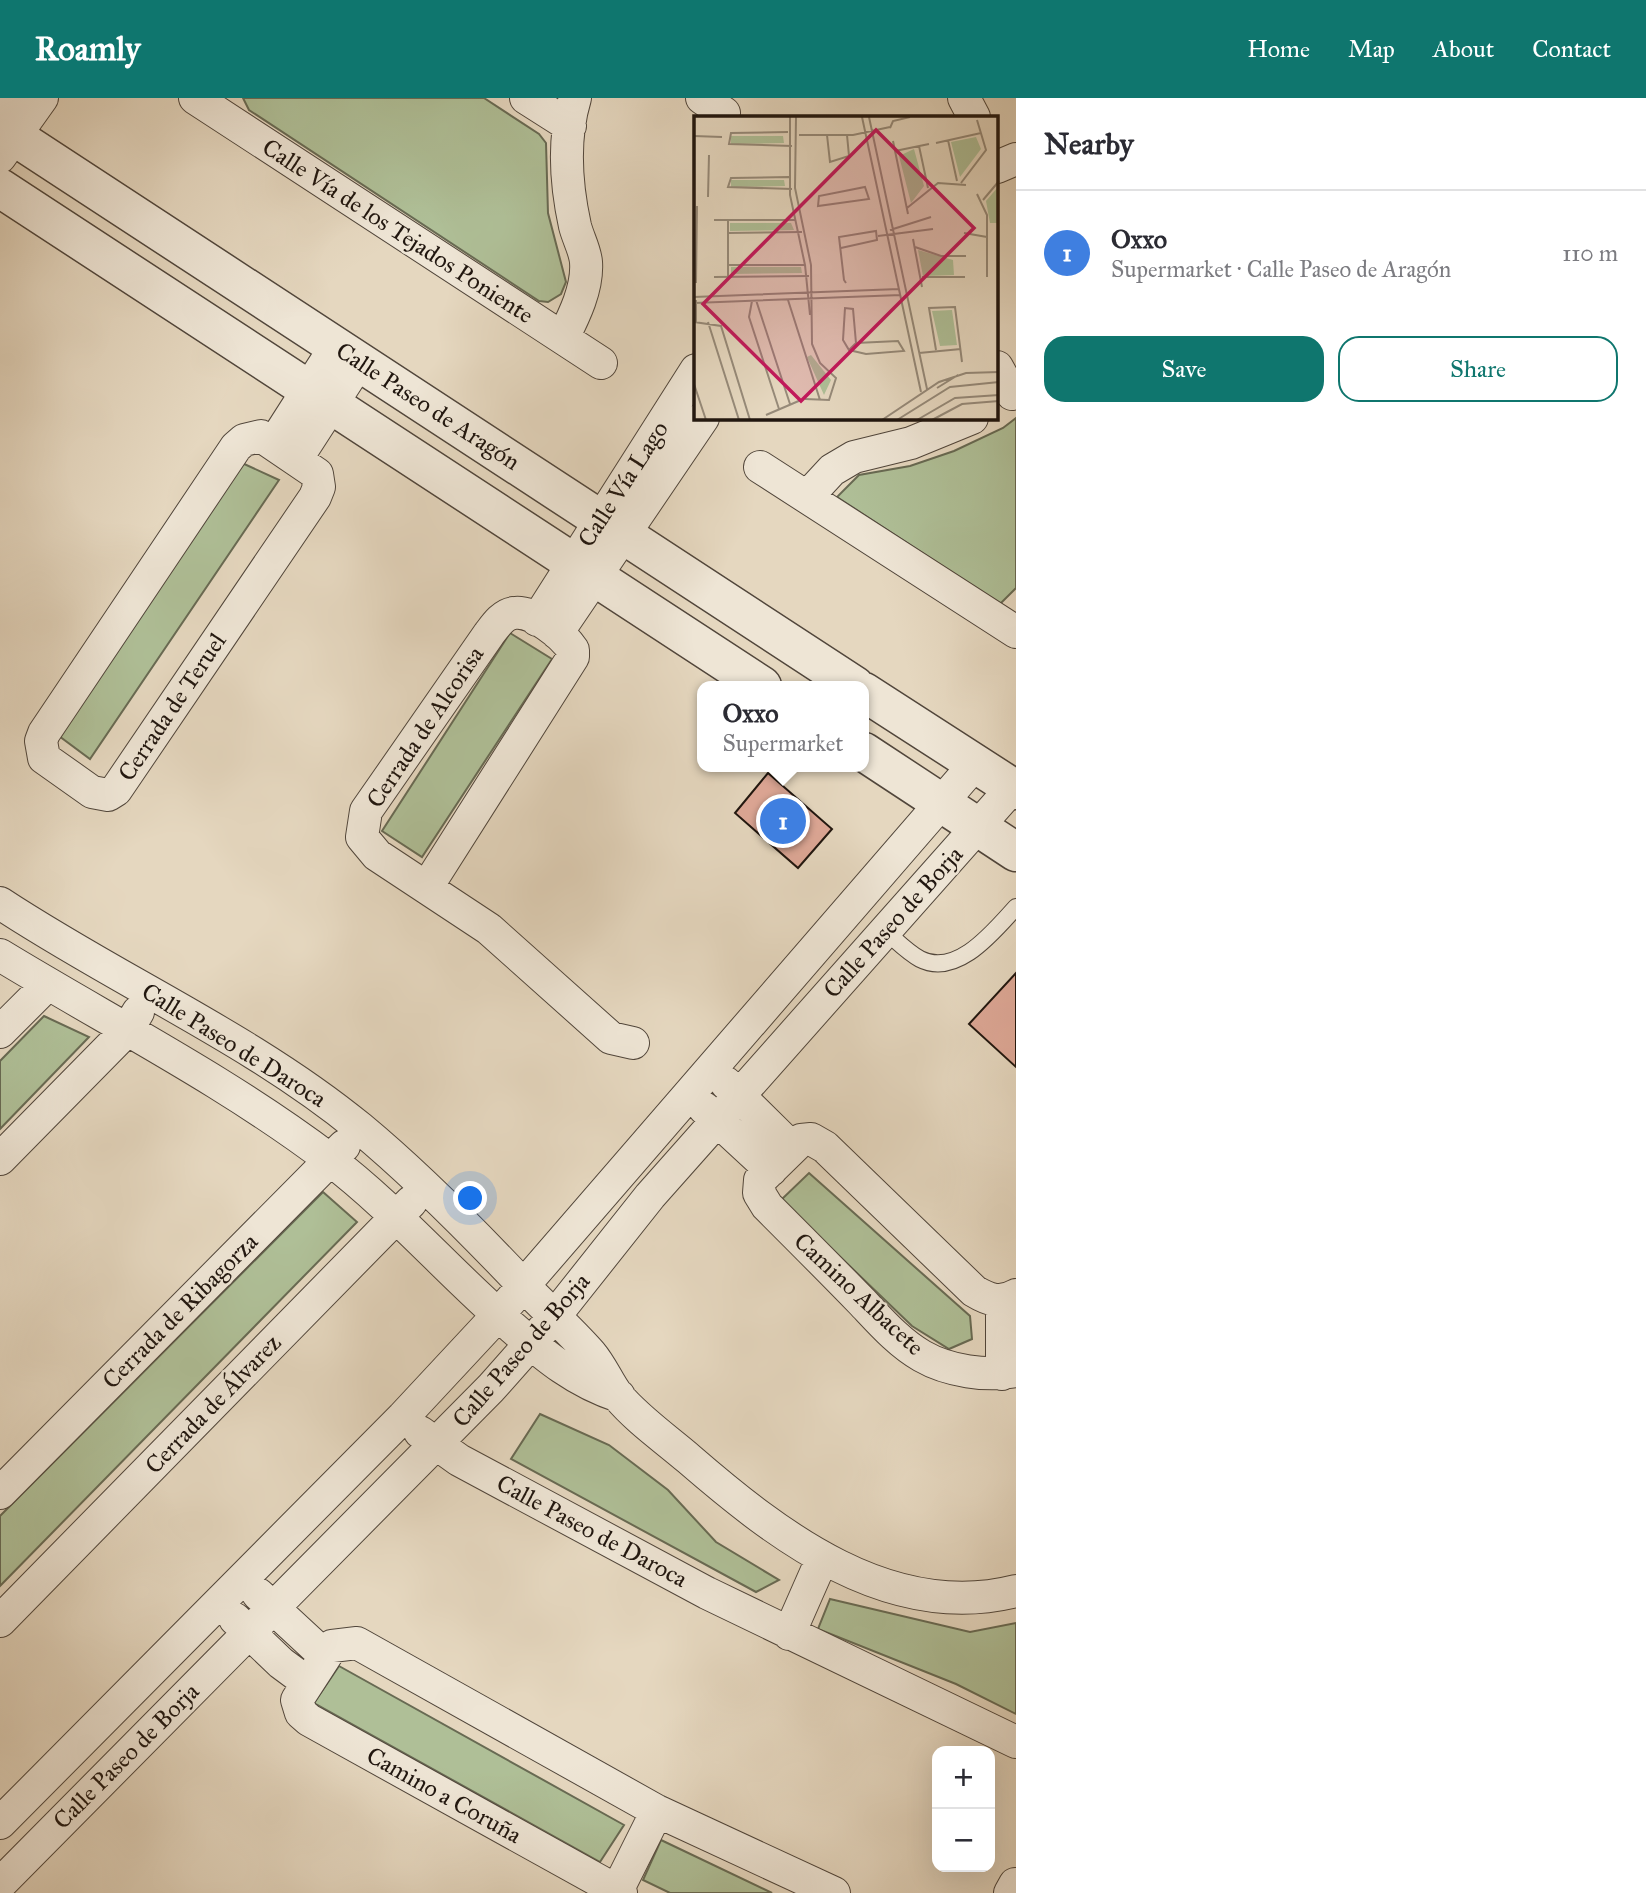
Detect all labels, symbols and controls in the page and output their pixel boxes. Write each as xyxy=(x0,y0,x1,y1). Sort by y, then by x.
text: Roamly xyxy=(35,29,140,69)
text: Home xyxy=(1247,34,1310,64)
text: Map xyxy=(1348,34,1395,64)
text: About xyxy=(1433,34,1494,64)
text: Contact xyxy=(1532,34,1611,64)
inset map xyxy=(694,116,998,420)
text: Nearby xyxy=(1044,126,1134,162)
street label: Calle Vía de los Tejados Poniente xyxy=(257,132,539,330)
text: Oxxo xyxy=(1111,223,1167,255)
text: 1 xyxy=(1062,239,1072,267)
text: 110 m xyxy=(1562,239,1618,267)
text: Supermarket · Calle Paseo de Aragón xyxy=(1111,255,1451,283)
street label: Calle Paseo de Aragón xyxy=(330,335,526,477)
button: Save xyxy=(1044,336,1324,402)
button: Share xyxy=(1338,336,1618,402)
street label: Calle Vía Lago xyxy=(571,416,675,552)
street label: Cerrada de Teruel xyxy=(111,627,233,787)
street label: Cerrada de Alcorisa xyxy=(360,640,491,814)
popup xyxy=(697,681,869,772)
text: Oxxo xyxy=(723,697,779,729)
text: Supermarket xyxy=(723,729,843,757)
pin: 1 xyxy=(760,795,806,847)
street label: Calle Paseo de Borja xyxy=(817,839,970,1004)
street label: Calle Paseo de Daroca xyxy=(136,976,333,1114)
your location xyxy=(453,1181,487,1215)
street label: Cerrada de Ribagorza xyxy=(96,1226,265,1395)
street label: Camino Albacete xyxy=(788,1226,930,1362)
street label: Calle Paseo de Borja xyxy=(446,1266,597,1433)
street label: Cerrada de Álvarez xyxy=(139,1328,287,1480)
street label: Calle Paseo de Daroca xyxy=(491,1468,693,1594)
street label: Calle Paseo de Borja xyxy=(47,1676,206,1835)
street label: Camino a Coruña xyxy=(361,1740,528,1850)
map controls xyxy=(932,1746,995,1872)
button: + xyxy=(932,1746,995,1809)
button: − xyxy=(932,1809,995,1872)

